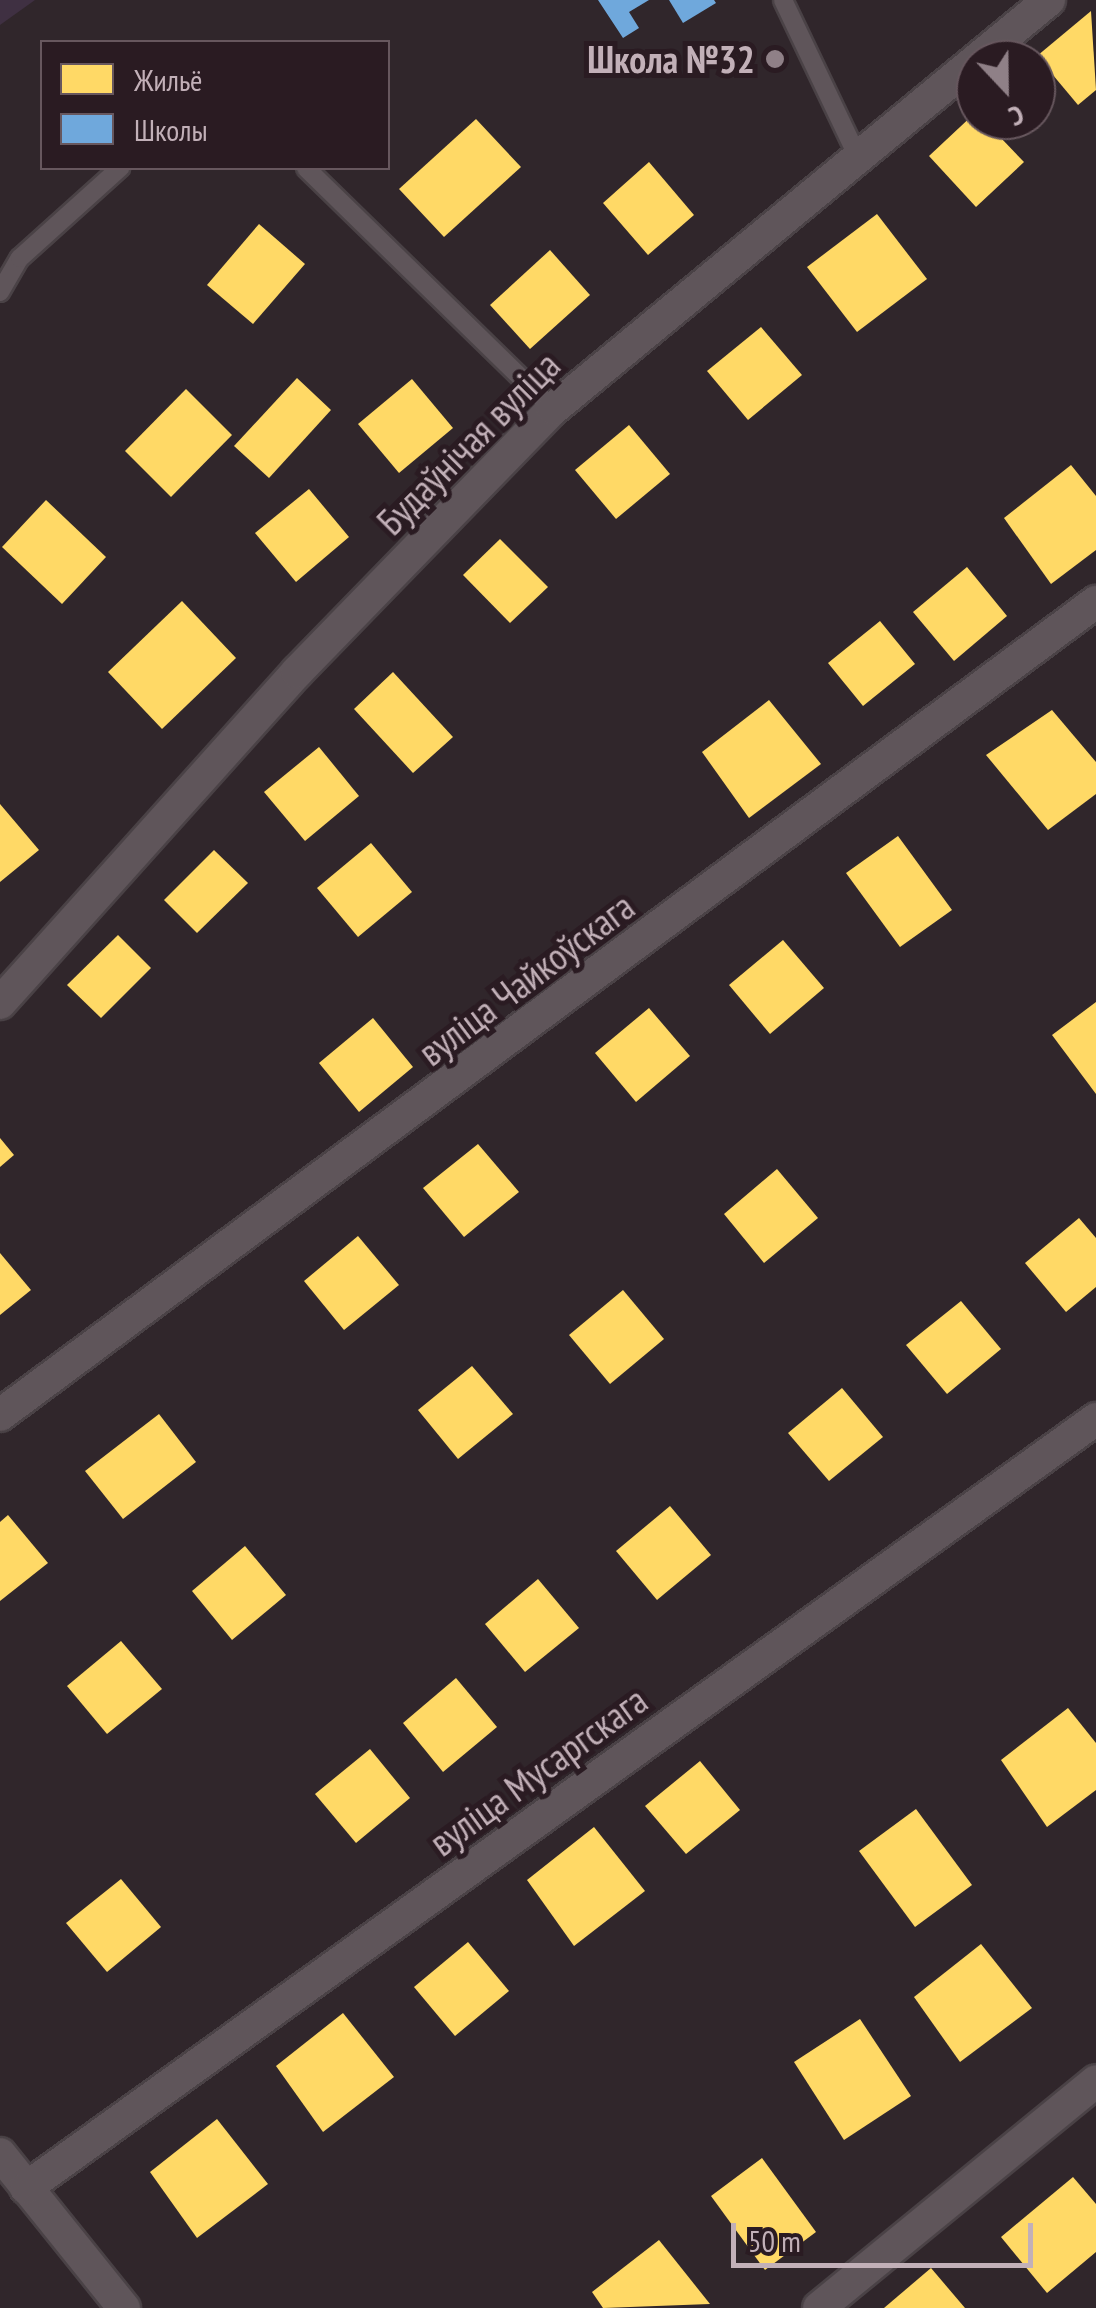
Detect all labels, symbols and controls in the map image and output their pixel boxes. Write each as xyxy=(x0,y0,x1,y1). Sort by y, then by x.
place label: Школа №32 xyxy=(587,36,755,82)
legend xyxy=(40,40,390,170)
north arrow xyxy=(956,40,1056,140)
marker: Школа №32 xyxy=(764,48,786,70)
text: Жильё xyxy=(134,60,202,99)
text: С xyxy=(1004,97,1030,136)
text: Школы xyxy=(134,110,208,149)
street label: Будаўнічая вуліца xyxy=(367,342,569,544)
street label: вуліца Чайкоўскага xyxy=(409,883,643,1075)
street label: вуліца Мусаргскага xyxy=(421,1677,655,1865)
scale bar xyxy=(736,2203,1038,2265)
text: 50 m xyxy=(748,2221,801,2260)

